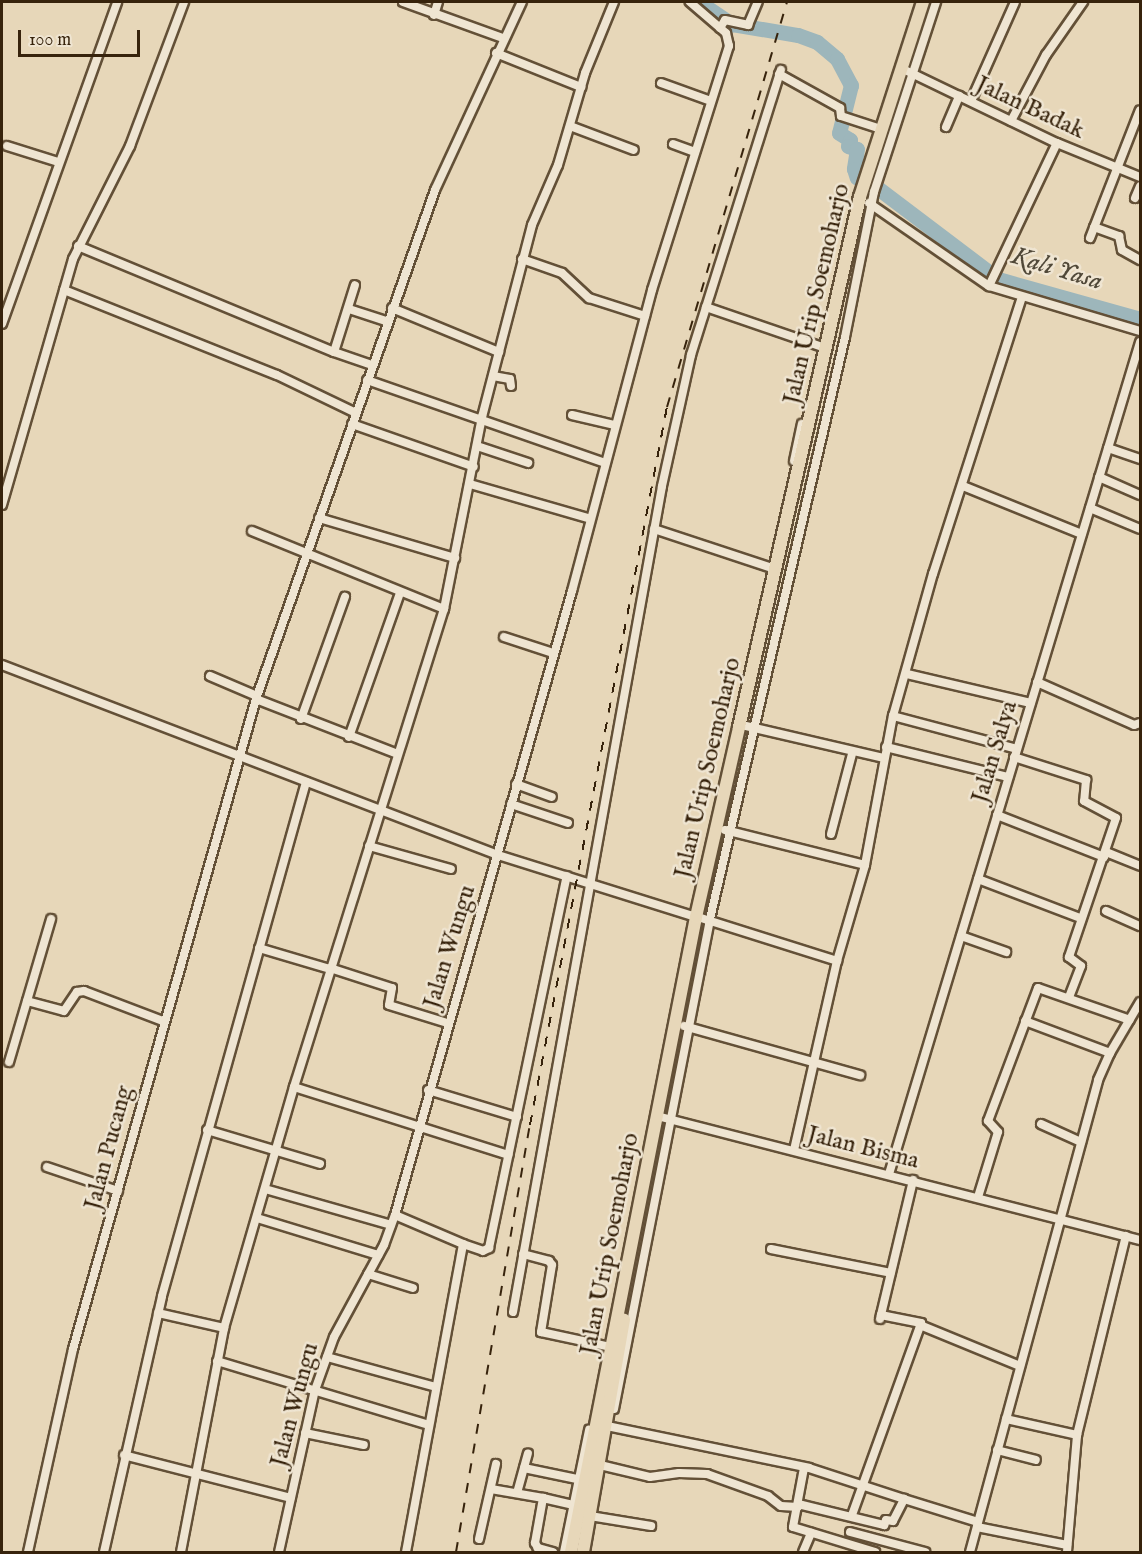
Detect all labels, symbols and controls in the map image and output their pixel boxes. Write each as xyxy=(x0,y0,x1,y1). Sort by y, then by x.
scale bar xyxy=(21,18,142,56)
text: 100 m xyxy=(29,29,71,52)
street label: Jalan Badak xyxy=(971,70,1089,146)
street label: Jalan Urip Soemoharjo xyxy=(778,181,856,407)
water label: Kali Yasa xyxy=(1008,240,1106,298)
street label: Jalan Urip Soemoharjo xyxy=(669,655,747,881)
street label: Jalan Salya xyxy=(966,697,1024,807)
street label: Jalan Wungu xyxy=(418,882,482,1012)
street label: Jalan Pucang xyxy=(79,1083,139,1213)
street label: Jalan Bisma xyxy=(804,1120,922,1176)
street label: Jalan Urip Soemoharjo xyxy=(574,1130,646,1358)
street label: Jalan Wungu xyxy=(265,1340,325,1470)

